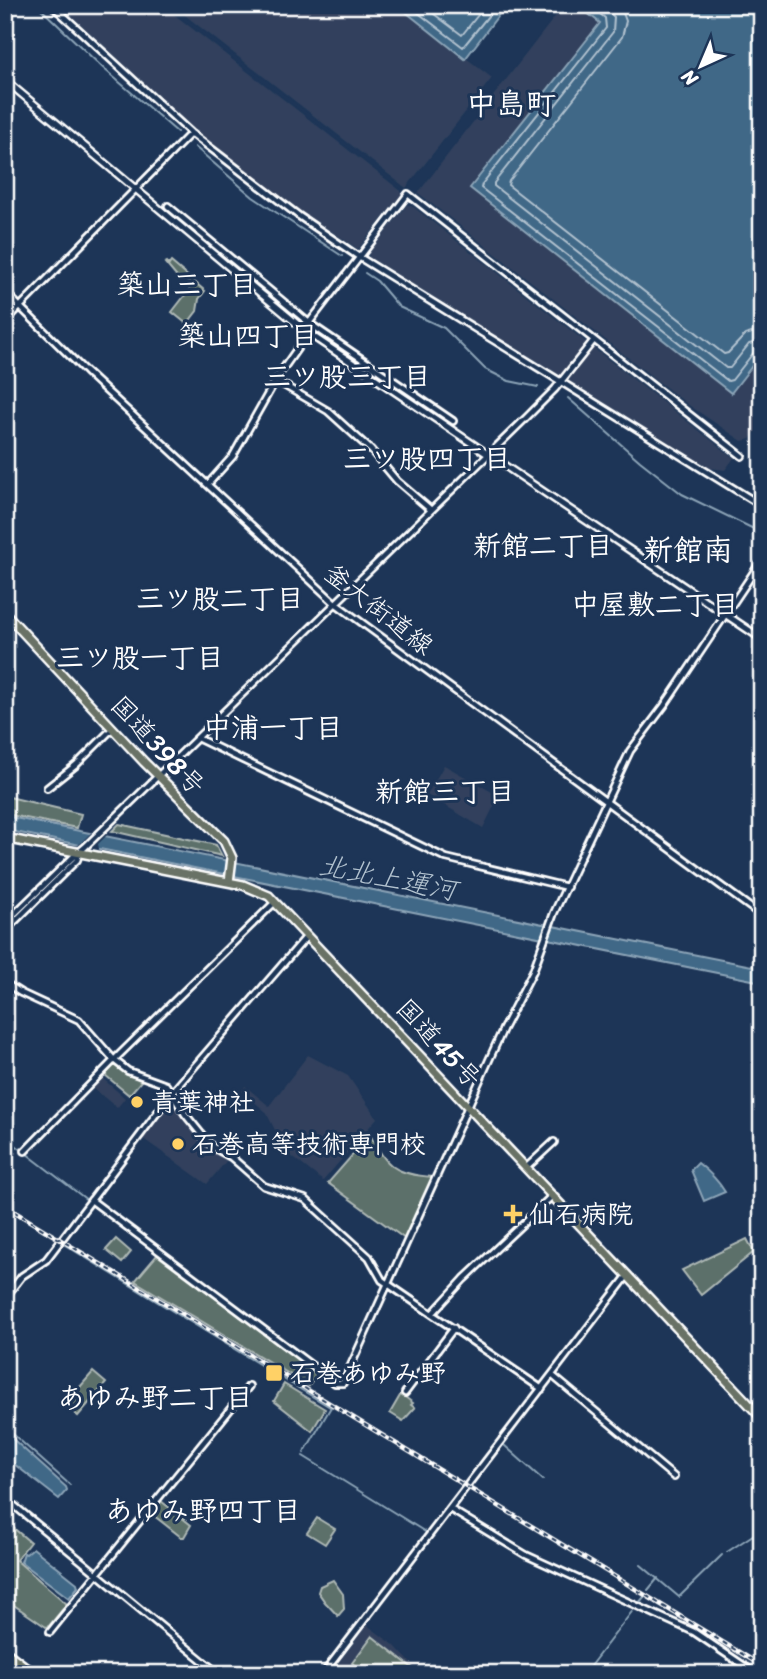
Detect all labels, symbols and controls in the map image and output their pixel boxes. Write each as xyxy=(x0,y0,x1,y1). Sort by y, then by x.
north arrow xyxy=(666,32,736,102)
text: N xyxy=(673,61,706,95)
district label: 中島町 xyxy=(466,77,556,131)
district label: 築山三丁目 xyxy=(117,260,257,309)
district label: 築山四丁目 xyxy=(178,311,318,360)
district label: 三ツ股三丁目 xyxy=(263,352,431,401)
district label: 三ツ股四丁目 xyxy=(343,434,511,483)
district label: 新館二丁目 xyxy=(473,521,613,570)
district label: 新館南 xyxy=(643,523,733,577)
street label: 釜大街道線 xyxy=(314,551,444,667)
district label: 三ツ股二丁目 xyxy=(136,574,304,623)
district label: 中屋敷二丁目 xyxy=(571,580,739,629)
district label: 三ツ股一丁目 xyxy=(56,633,224,682)
street label: 国道398号 xyxy=(99,684,217,806)
district label: 中浦一丁目 xyxy=(203,703,343,752)
district label: 新館三丁目 xyxy=(375,767,515,816)
water label: 北北上運河 xyxy=(315,840,465,916)
street label: 国道45号 xyxy=(385,987,493,1099)
place label: 青葉神社 xyxy=(151,1079,255,1125)
marker: 青葉神社 xyxy=(129,1094,145,1110)
place label: 石巻高等技術専門校 xyxy=(192,1121,426,1167)
marker: 石巻高等技術専門校 xyxy=(170,1136,186,1152)
place label: 仙石病院 xyxy=(529,1191,633,1237)
marker: 仙石病院 xyxy=(503,1204,523,1224)
place label: 石巻あゆみ野 xyxy=(290,1350,446,1396)
marker: 石巻あゆみ野 xyxy=(264,1363,284,1383)
district label: あゆみ野二丁目 xyxy=(57,1373,253,1422)
district label: あゆみ野四丁目 xyxy=(105,1486,301,1535)

